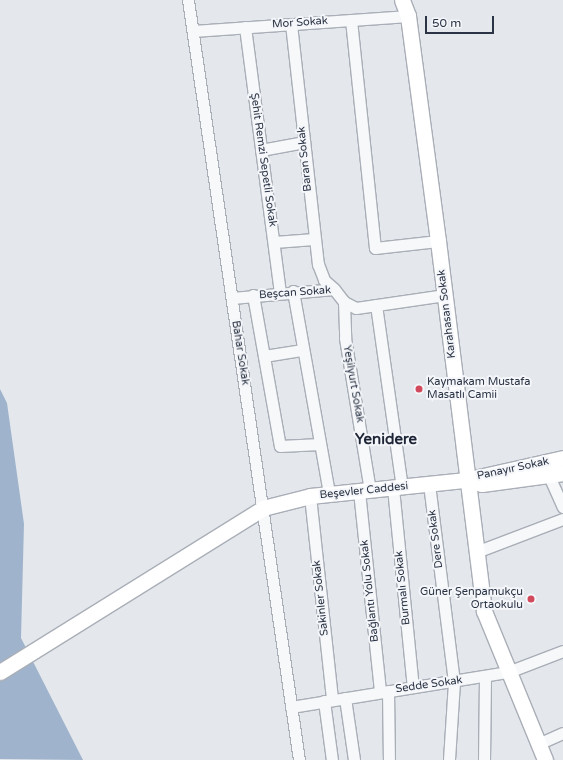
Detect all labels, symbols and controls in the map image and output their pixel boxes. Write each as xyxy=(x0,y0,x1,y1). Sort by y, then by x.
scale bar xyxy=(427,8,496,34)
street label: Mor Sokak xyxy=(272,14,328,32)
text: 50 m xyxy=(432,16,461,30)
street label: Şehit Remzi Sepetli Sokak xyxy=(247,92,279,228)
street label: Baran Sokak xyxy=(295,126,315,192)
street label: Karahasan Sokak xyxy=(435,269,459,359)
street label: Beşcan Sokak xyxy=(259,284,331,302)
street label: Bahar Sokak xyxy=(228,320,252,386)
street label: Yeşilyurt Sokak xyxy=(340,344,366,424)
place label: Kaymakam Mustafa Masatlı Camii xyxy=(427,376,531,402)
marker: Kaymakam Mustafa Masatlı Camii xyxy=(414,384,424,394)
district label: Yenidere xyxy=(355,431,417,449)
street label: Panayır Sokak xyxy=(476,455,550,483)
street label: Beşevler Caddesi xyxy=(319,480,409,502)
street label: Dere Sokak xyxy=(426,509,446,569)
street label: Bağlantı Yolu Sokak xyxy=(358,539,382,643)
street label: Burmalı Sokak xyxy=(393,550,413,626)
street label: Sakinler Sokak xyxy=(310,560,332,636)
place label: Güner Şenpamukçu Ortaokulu xyxy=(420,586,523,612)
marker: Güner Şenpamukçu Ortaokulu xyxy=(526,594,536,604)
street label: Sedde Sokak xyxy=(395,674,463,696)

